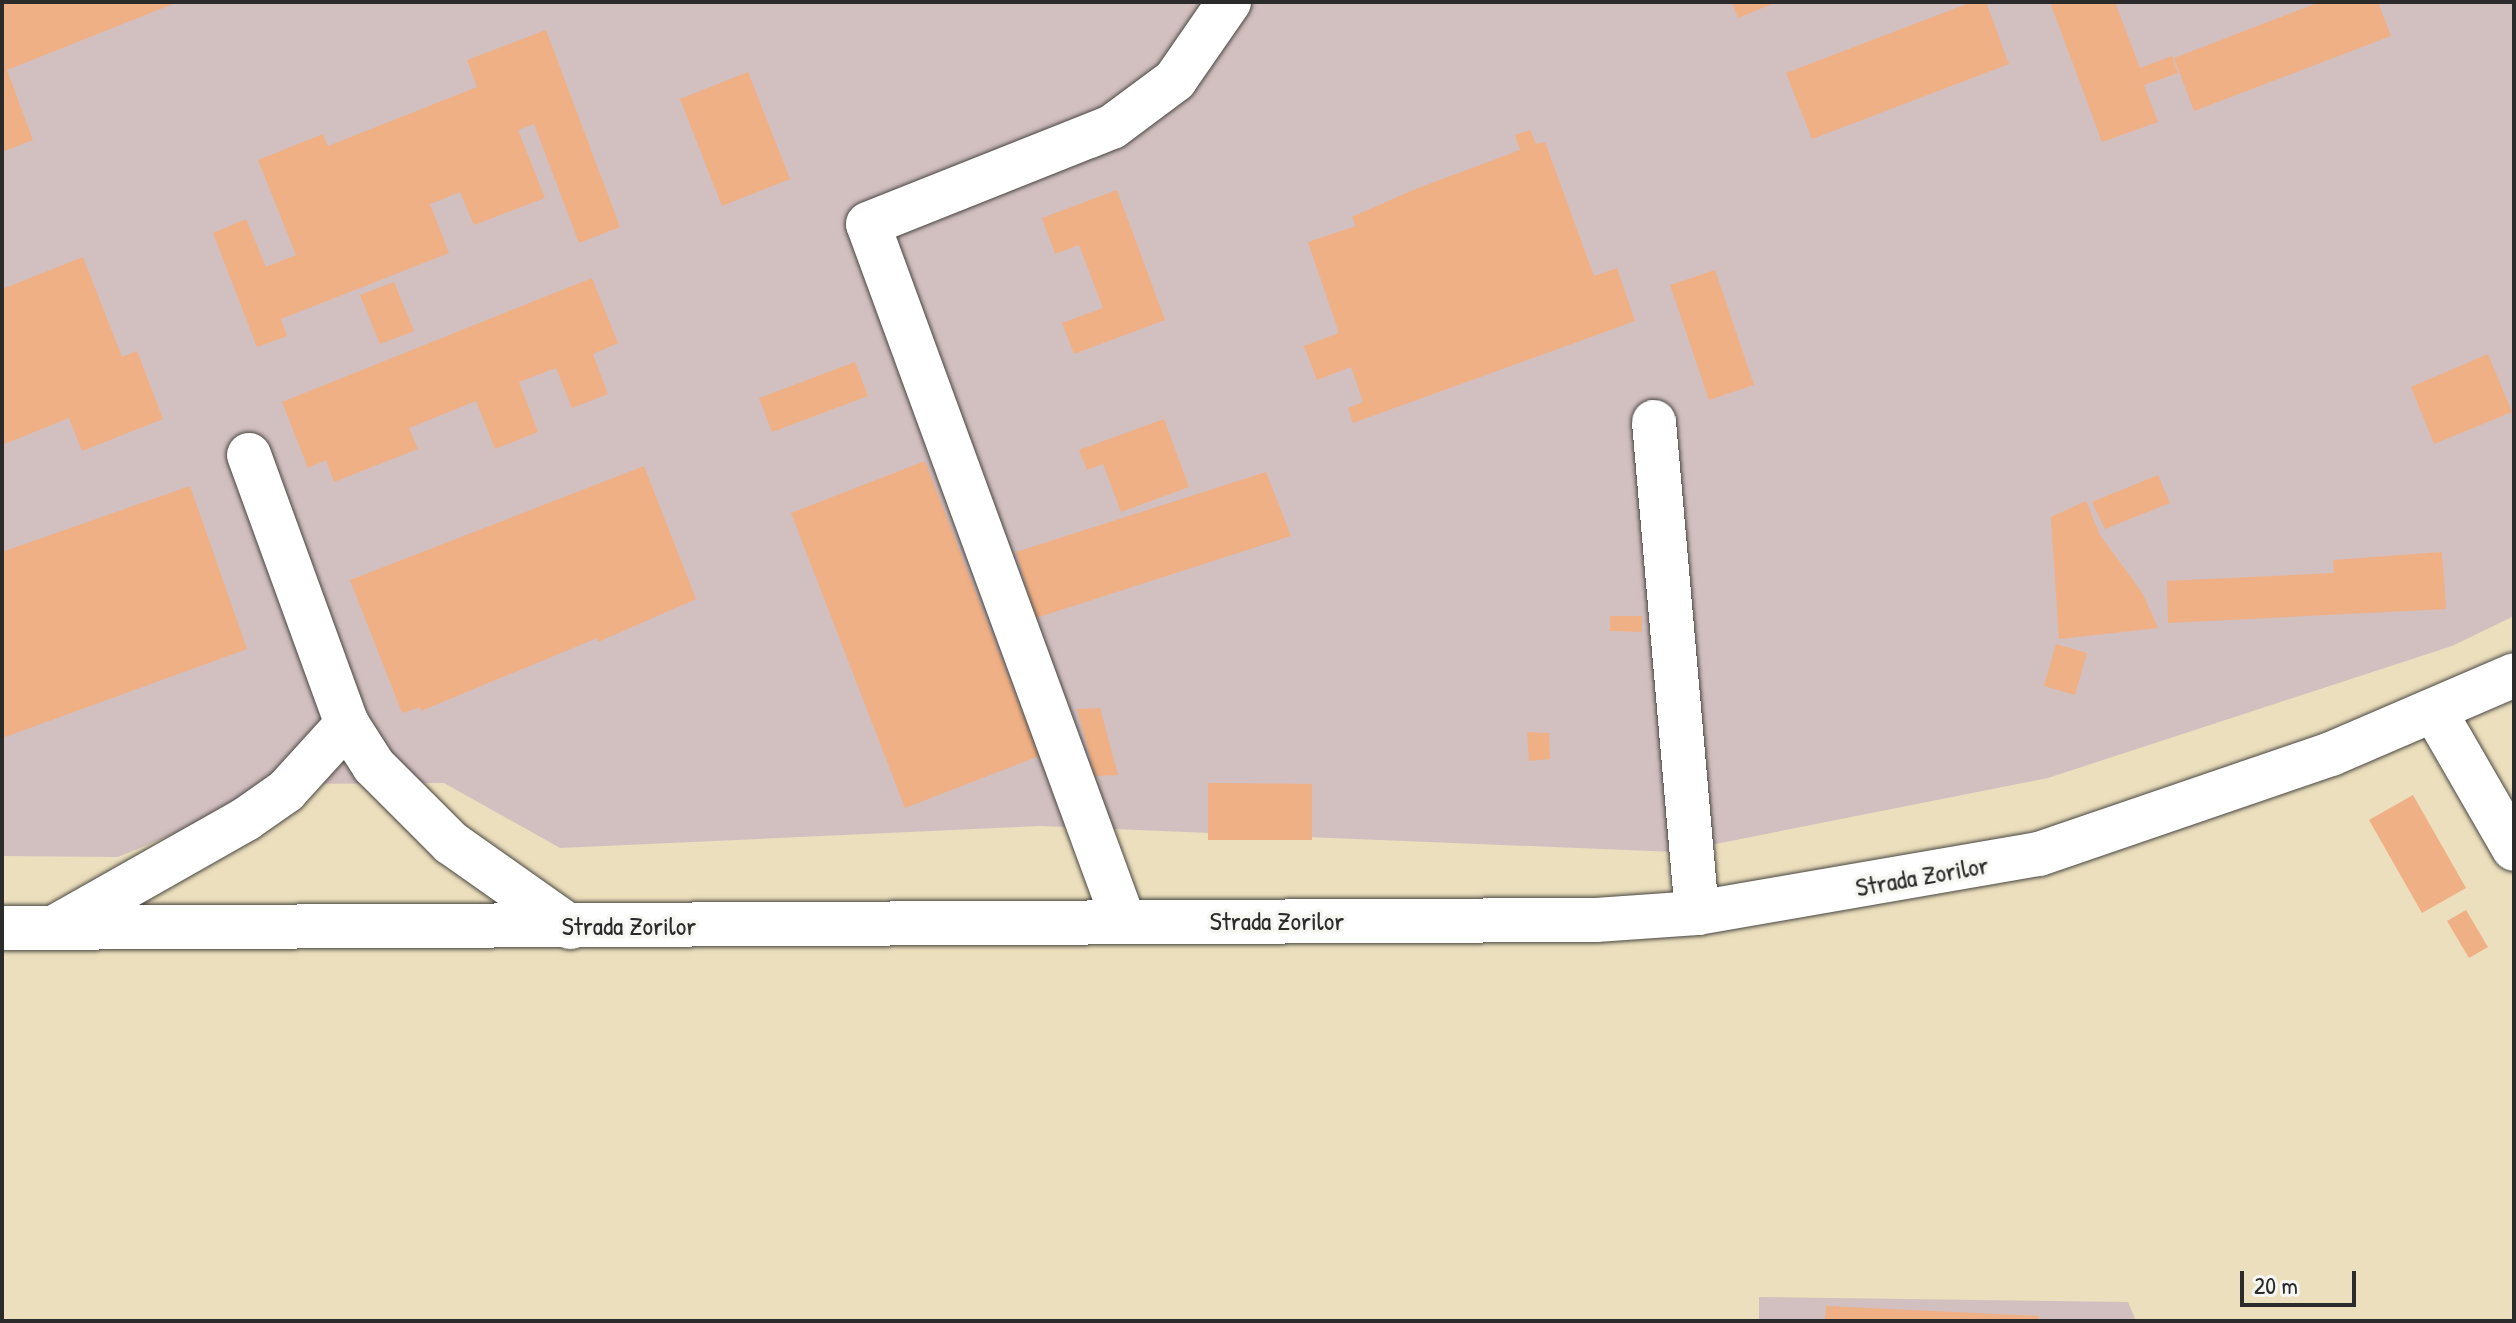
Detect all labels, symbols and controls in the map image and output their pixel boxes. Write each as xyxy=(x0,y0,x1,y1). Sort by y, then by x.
street label: Strada Zorilor xyxy=(1853,849,1991,903)
street label: Strada Zorilor xyxy=(1210,905,1344,937)
street label: Strada Zorilor xyxy=(562,910,696,942)
scale bar xyxy=(2244,1255,2360,1305)
text: 20 m xyxy=(2254,1269,2298,1301)

